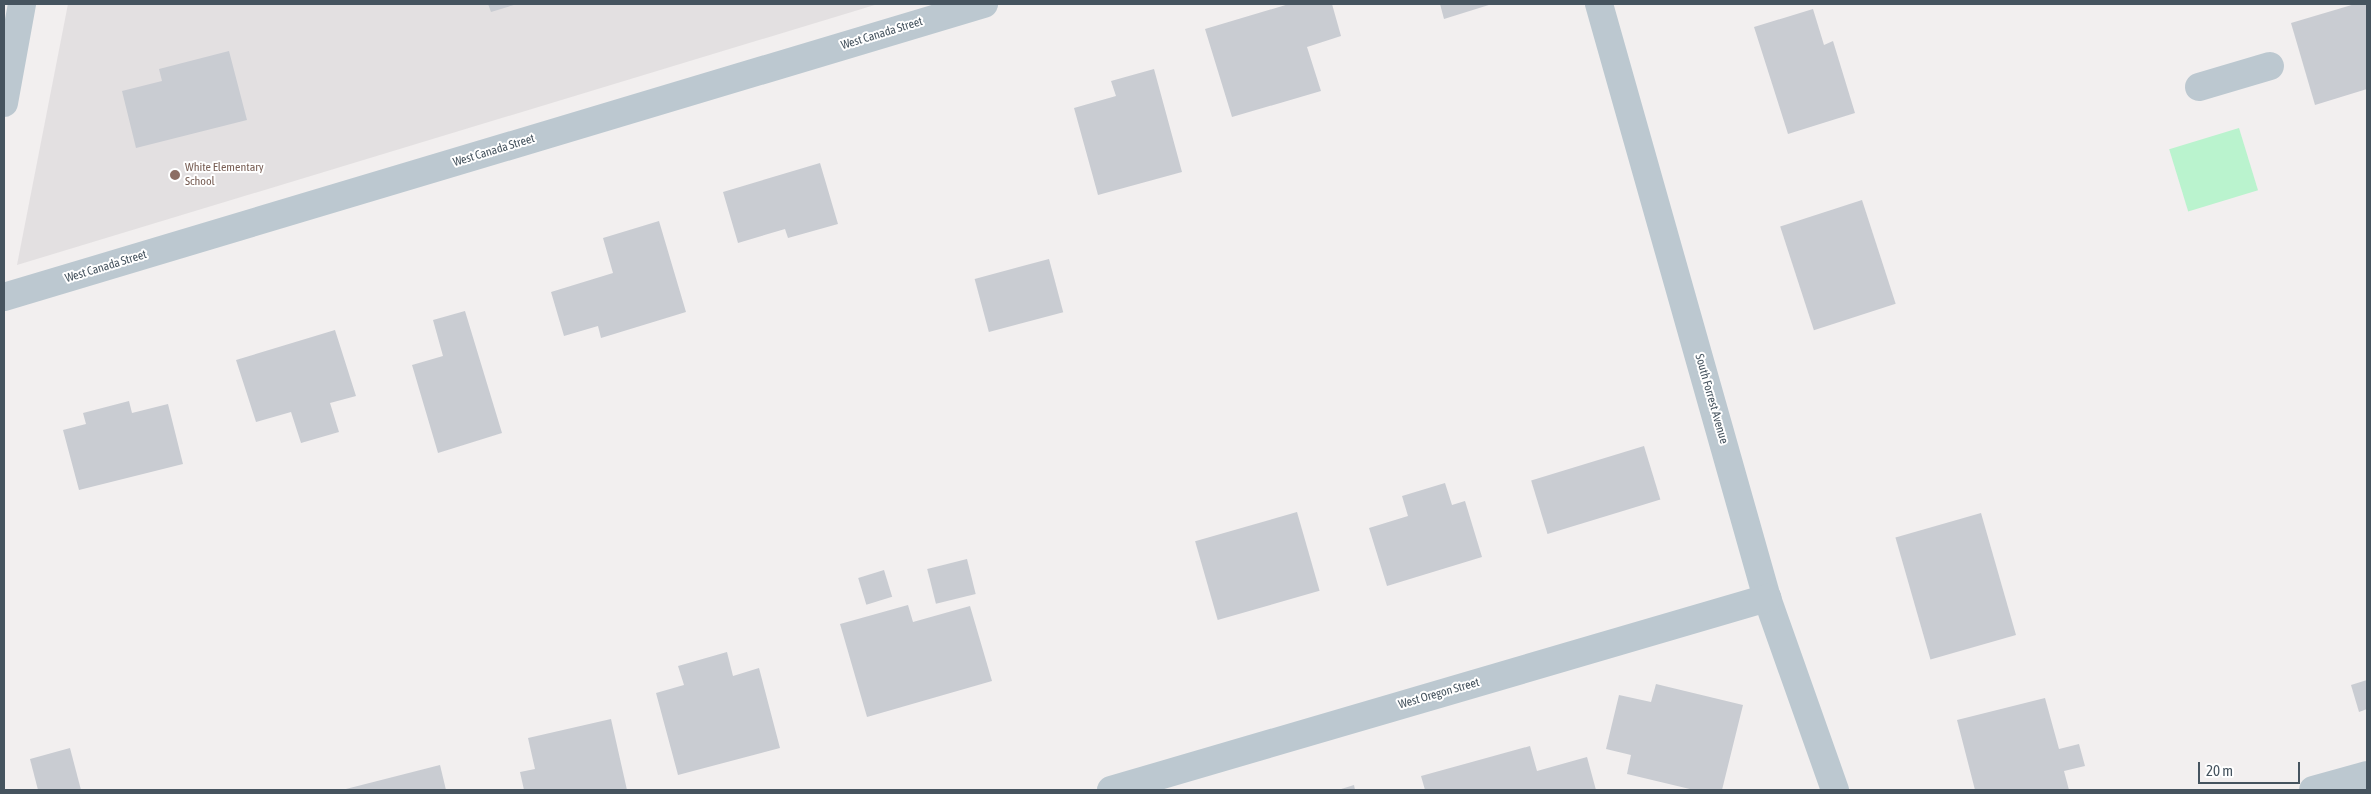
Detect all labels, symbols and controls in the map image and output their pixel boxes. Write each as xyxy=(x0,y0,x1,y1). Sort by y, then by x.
street label: West Canada Street xyxy=(839,15,925,53)
street label: West Canada Street xyxy=(451,132,537,170)
place label: White Elementary School xyxy=(185,161,264,189)
marker: White Elementary School xyxy=(169,169,181,181)
street label: West Canada Street xyxy=(63,248,149,286)
street label: South Forrest Avenue xyxy=(1691,352,1731,446)
street label: West Oregon Street xyxy=(1397,676,1481,712)
scale bar xyxy=(2201,752,2304,784)
text: 20 m xyxy=(2206,762,2233,779)

